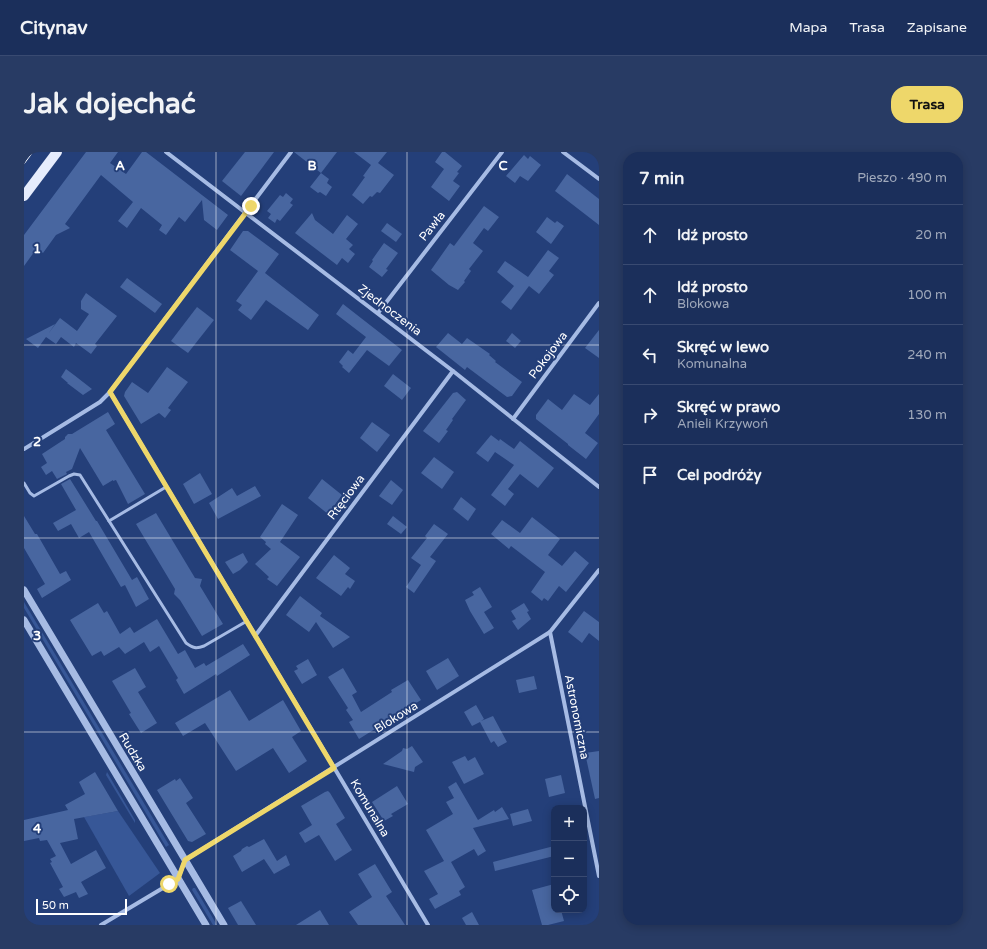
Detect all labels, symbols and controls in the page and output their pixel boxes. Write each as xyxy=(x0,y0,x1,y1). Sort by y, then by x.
text: Citynav xyxy=(20,17,87,39)
text: Mapa xyxy=(789,19,827,36)
text: Trasa xyxy=(849,19,885,36)
text: Zapisane xyxy=(907,19,967,36)
button: Trasa xyxy=(891,86,963,123)
text: Jak dojechać xyxy=(24,87,196,121)
text: A xyxy=(115,158,125,174)
text: B xyxy=(307,158,317,174)
text: C xyxy=(498,158,508,174)
text: 7 min xyxy=(639,168,684,189)
text: Pieszo · 490 m xyxy=(857,170,947,186)
route end xyxy=(242,197,260,215)
street label: Pawła xyxy=(416,208,448,244)
icon: ahead xyxy=(639,224,661,246)
text: Idź prosto xyxy=(677,226,748,244)
text: 20 m xyxy=(915,227,947,243)
text: 1 xyxy=(33,241,41,257)
text: Idź prosto xyxy=(677,278,748,296)
street label: Zjednoczenia xyxy=(355,282,425,338)
icon: ahead xyxy=(639,284,661,306)
text: 100 m xyxy=(907,287,947,303)
text: Blokowa xyxy=(677,296,729,312)
street label: Pokojowa xyxy=(526,329,570,381)
text: Skręć w lewo xyxy=(677,338,769,356)
icon: left xyxy=(639,344,661,366)
text: 240 m xyxy=(907,347,947,363)
text: Komunalna xyxy=(677,356,747,372)
text: Skręć w prawo xyxy=(677,398,780,416)
icon: right xyxy=(639,404,661,426)
text: 130 m xyxy=(907,407,947,423)
text: Anieli Krzywoń xyxy=(677,416,768,432)
text: 2 xyxy=(33,434,41,450)
icon: arrive xyxy=(639,464,661,486)
text: Cel podróży xyxy=(677,466,762,484)
street label: Rtęciowa xyxy=(325,472,367,522)
text: 3 xyxy=(33,628,41,644)
street label: Astronomiczna xyxy=(562,673,592,761)
street label: Blokowa xyxy=(372,698,420,736)
street label: Rudzka xyxy=(116,730,150,774)
street label: Komunalna xyxy=(347,777,393,839)
map controls xyxy=(551,805,587,913)
button: + xyxy=(551,805,587,841)
text: 4 xyxy=(33,821,42,837)
button: − xyxy=(551,841,587,877)
route start xyxy=(160,875,178,893)
button: locate xyxy=(551,877,587,913)
scale bar xyxy=(36,897,127,916)
text: 50 m xyxy=(42,899,69,912)

